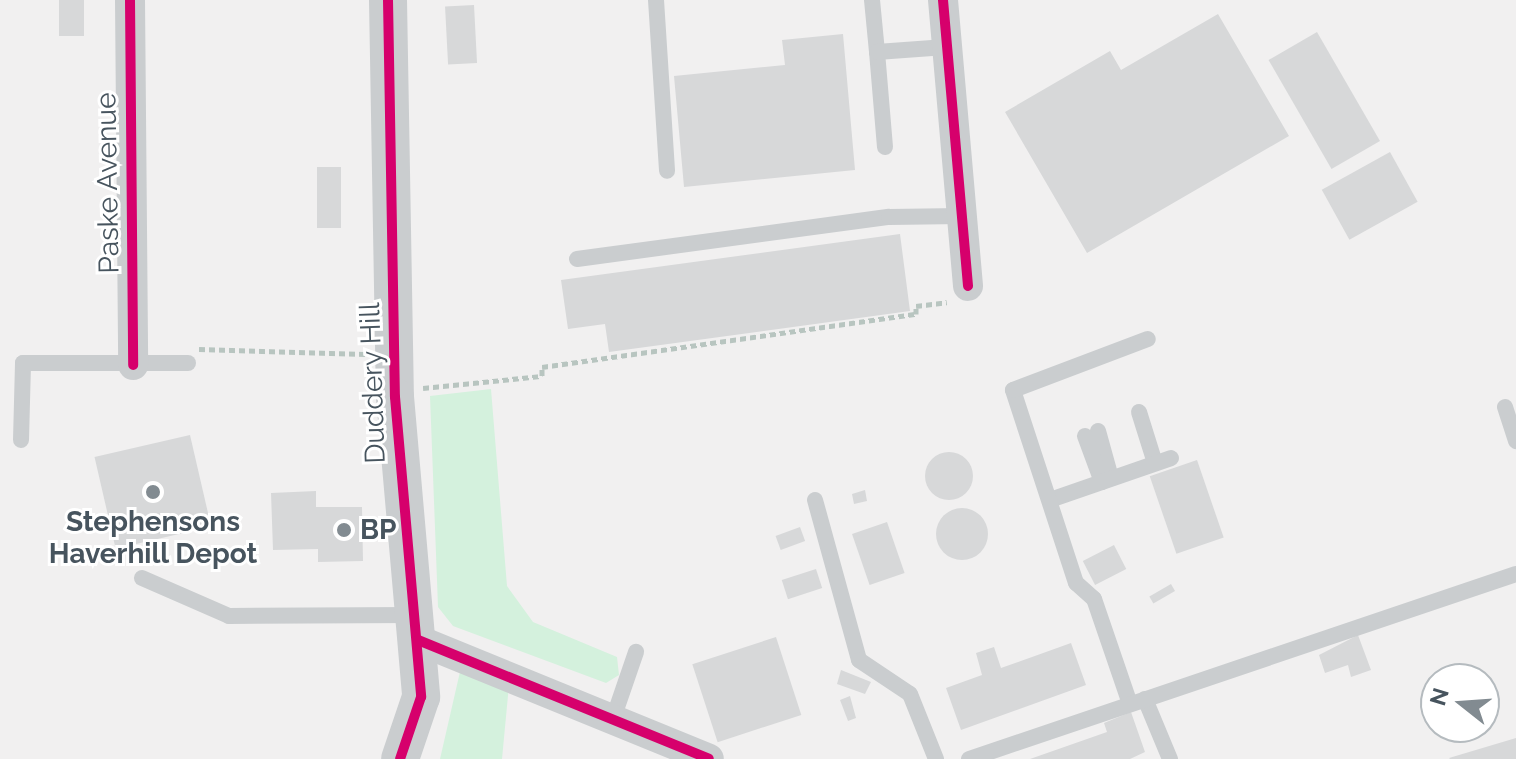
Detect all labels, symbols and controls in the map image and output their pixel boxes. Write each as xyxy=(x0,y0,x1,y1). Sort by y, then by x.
street label: Paske Avenue xyxy=(90,92,126,274)
street label: Duddery Hill xyxy=(353,301,393,465)
marker: Stephensons Haverhill Depot xyxy=(144,483,162,501)
place label: Stephensons Haverhill Depot xyxy=(48,505,258,571)
place label: BP xyxy=(360,513,396,547)
marker: BP xyxy=(335,521,353,539)
north arrow xyxy=(1420,663,1500,743)
text: N xyxy=(1424,685,1454,708)

